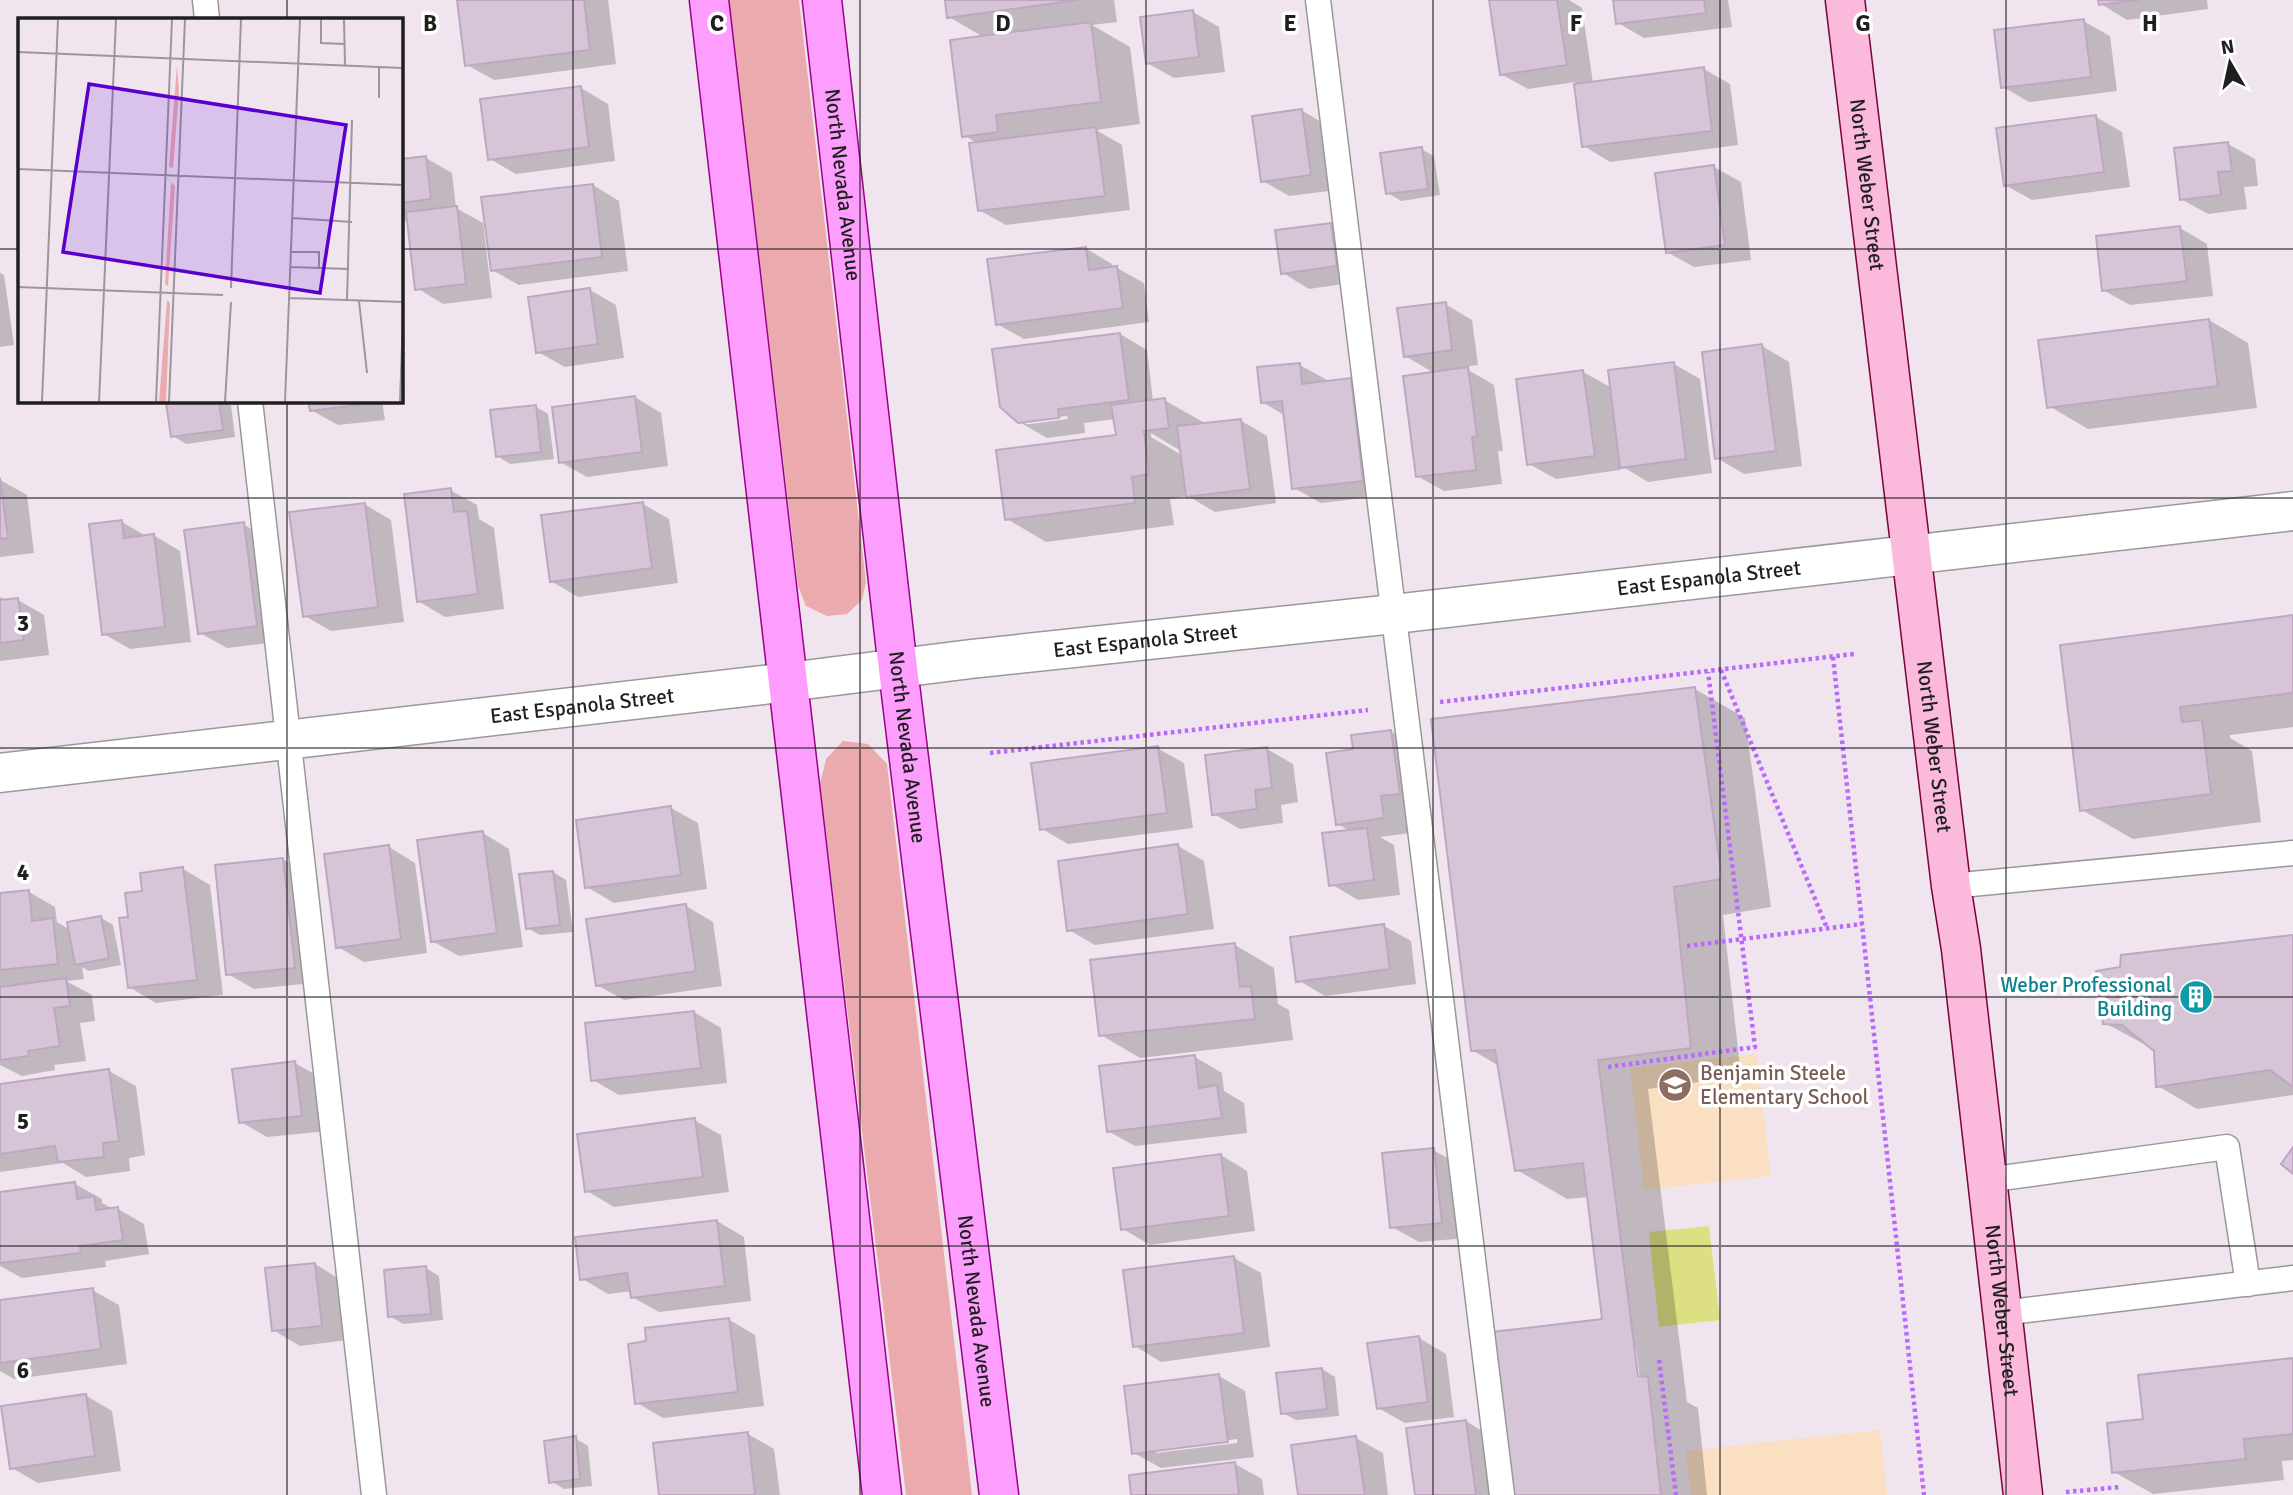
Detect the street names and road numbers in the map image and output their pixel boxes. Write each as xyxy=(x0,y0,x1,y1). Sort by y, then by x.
street label: North Nevada Avenue xyxy=(819,87,867,282)
street label: North Weber Street xyxy=(1844,97,1890,272)
street label: East Espanola Street xyxy=(1615,554,1802,601)
street label: East Espanola Street xyxy=(1052,618,1239,663)
street label: North Nevada Avenue xyxy=(883,650,932,845)
street label: North Weber Street xyxy=(1911,659,1958,834)
street label: East Espanola Street xyxy=(489,682,676,729)
street label: North Nevada Avenue xyxy=(952,1213,1001,1409)
street label: North Weber Street xyxy=(1979,1223,2025,1398)

